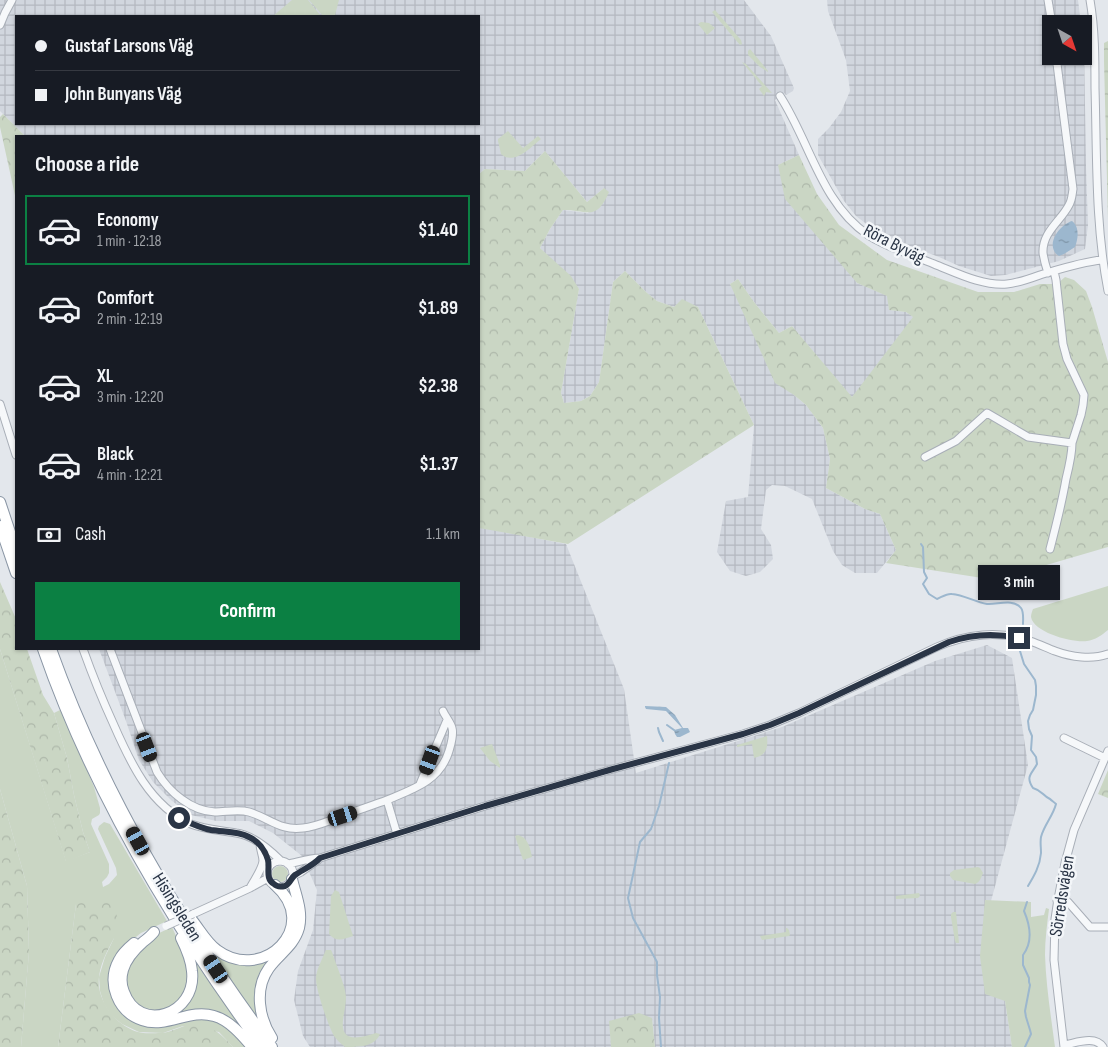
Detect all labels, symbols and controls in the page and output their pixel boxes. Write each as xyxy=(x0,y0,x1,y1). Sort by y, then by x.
north arrow xyxy=(1042,15,1092,65)
map controls xyxy=(1042,15,1092,65)
text: Gustaf Larsons Väg xyxy=(65,35,193,58)
text: John Bunyans Väg xyxy=(65,83,182,106)
text: Choose a ride xyxy=(35,151,139,178)
icon: car xyxy=(37,208,82,253)
text: Economy xyxy=(97,209,159,232)
text: $1.40 xyxy=(418,219,458,242)
street label: Röra Byväg xyxy=(860,220,928,268)
text: 1 min · 12:18 xyxy=(97,232,162,251)
icon: car xyxy=(37,286,82,331)
text: Comfort xyxy=(97,287,154,310)
text: $1.89 xyxy=(418,297,458,320)
text: 2 min · 12:19 xyxy=(97,310,163,329)
icon: car xyxy=(37,364,82,409)
text: XL xyxy=(97,365,113,388)
text: $2.38 xyxy=(418,375,458,398)
text: 3 min · 12:20 xyxy=(97,388,164,407)
icon: car xyxy=(37,442,82,487)
text: Black xyxy=(97,443,134,466)
text: $1.37 xyxy=(419,453,458,476)
text: 4 min · 12:21 xyxy=(97,466,162,485)
icon: cash xyxy=(35,521,63,549)
text: Cash xyxy=(75,523,106,546)
text: 1.1 km xyxy=(426,525,460,544)
callout: 3 min xyxy=(978,566,1060,600)
text: 3 min xyxy=(1004,573,1034,592)
button: Confirm xyxy=(35,582,460,640)
route end xyxy=(1008,627,1030,649)
car xyxy=(134,730,159,764)
car xyxy=(417,743,442,777)
car xyxy=(326,804,359,828)
route start xyxy=(168,807,190,829)
car xyxy=(124,824,151,858)
street label: Sörredsvägen xyxy=(1045,854,1079,938)
street label: Hisingsleden xyxy=(148,869,206,945)
car xyxy=(201,952,230,986)

